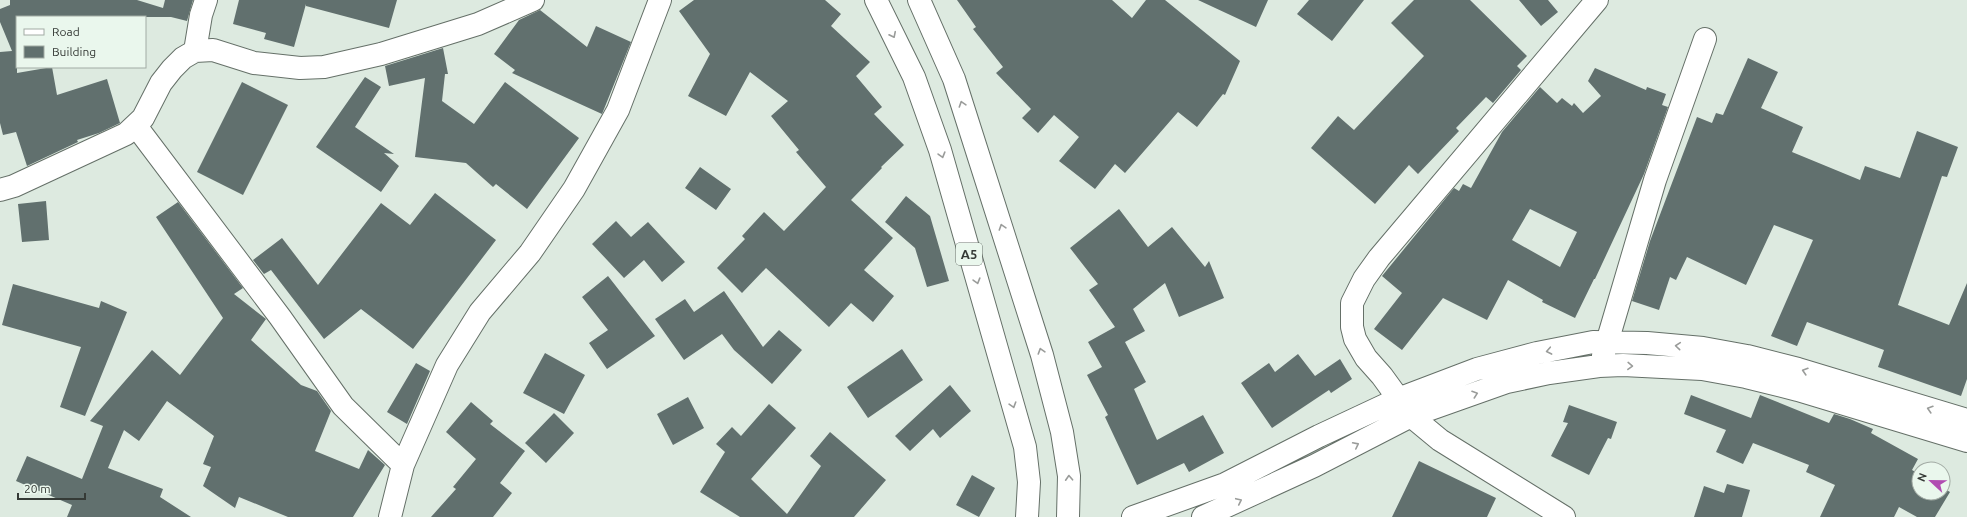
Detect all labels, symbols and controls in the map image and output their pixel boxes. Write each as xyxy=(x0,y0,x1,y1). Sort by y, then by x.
legend xyxy=(16,16,146,68)
text: Road xyxy=(52,25,80,38)
one-way arrow xyxy=(888,31,896,38)
text: Building xyxy=(52,45,96,58)
one-way arrow xyxy=(958,100,967,107)
one-way arrow xyxy=(937,152,946,159)
one-way arrow xyxy=(998,224,1007,231)
road number: A5 xyxy=(956,243,982,265)
one-way arrow xyxy=(972,277,981,284)
one-way arrow xyxy=(1675,341,1681,350)
one-way arrow xyxy=(1546,346,1552,355)
one-way arrow xyxy=(1037,348,1046,355)
one-way arrow xyxy=(1627,361,1633,370)
one-way arrow xyxy=(1802,367,1809,376)
one-way arrow xyxy=(1472,390,1479,398)
one-way arrow xyxy=(1008,402,1017,409)
one-way arrow xyxy=(1926,405,1933,413)
one-way arrow xyxy=(1352,442,1359,449)
north arrow xyxy=(1911,461,1951,501)
text: N xyxy=(1915,471,1929,483)
scale bar xyxy=(18,475,85,501)
one-way arrow xyxy=(1064,475,1073,481)
text: 20 m xyxy=(24,482,51,495)
one-way arrow xyxy=(1235,498,1242,506)

